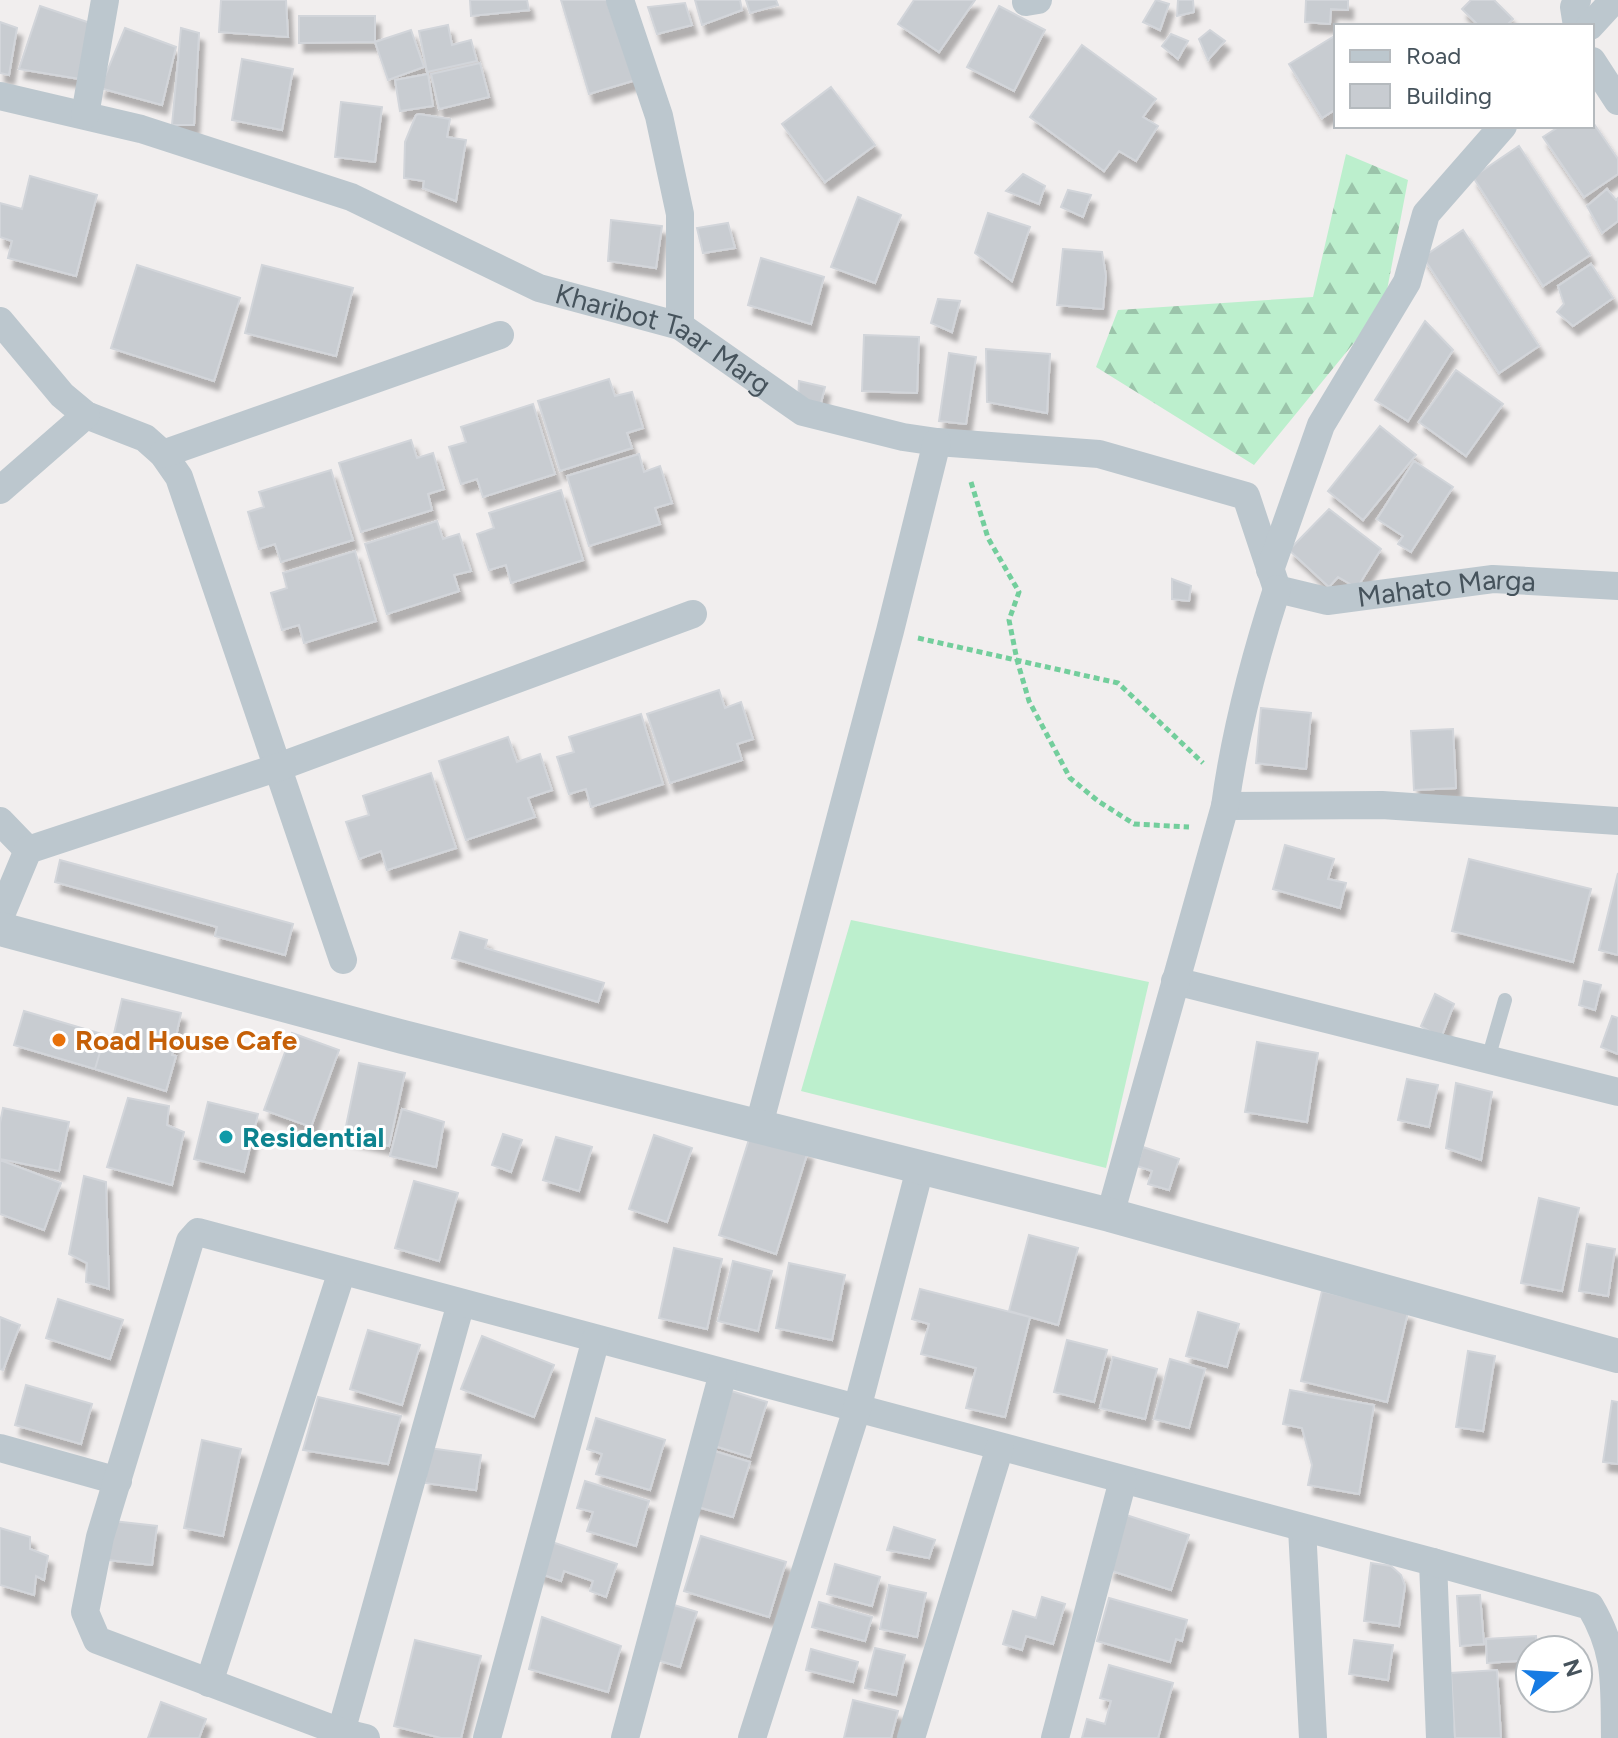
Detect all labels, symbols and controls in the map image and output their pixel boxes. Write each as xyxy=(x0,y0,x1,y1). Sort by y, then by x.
legend xyxy=(1334,24,1594,128)
text: Road xyxy=(1406,41,1461,70)
text: Building xyxy=(1406,81,1492,110)
street label: Kharibot Taar Marg xyxy=(552,276,778,401)
street label: Mahato Marga xyxy=(1355,562,1537,614)
place label: Road House Cafe xyxy=(75,1023,297,1057)
marker: Road House Cafe xyxy=(50,1031,68,1049)
place label: Residential xyxy=(242,1120,384,1154)
marker: Residential xyxy=(217,1128,235,1146)
north arrow xyxy=(1514,1634,1594,1714)
text: N xyxy=(1557,1656,1588,1680)

